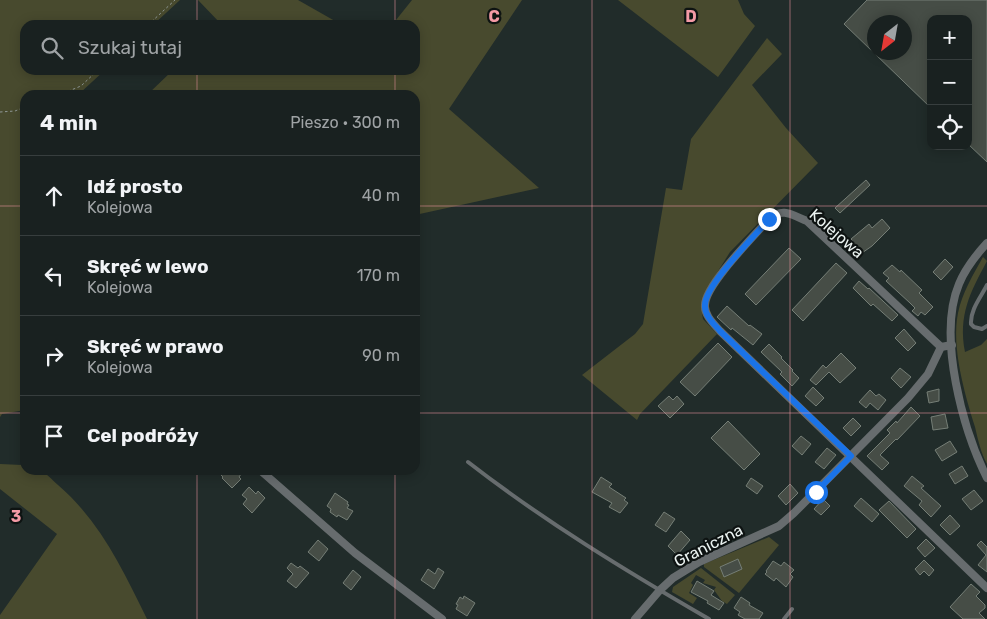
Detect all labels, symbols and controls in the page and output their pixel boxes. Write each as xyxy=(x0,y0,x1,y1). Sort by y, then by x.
text: C xyxy=(488,7,500,26)
text: D xyxy=(685,7,697,26)
north arrow xyxy=(867,15,912,60)
map controls xyxy=(927,15,972,150)
button: + xyxy=(927,15,972,60)
search box xyxy=(20,20,420,75)
icon: search xyxy=(38,34,66,62)
text: Szukaj tutaj xyxy=(78,36,182,59)
button: − xyxy=(927,60,972,105)
button: locate xyxy=(927,105,972,150)
text: 4 min xyxy=(40,110,98,135)
text: Pieszo · 300 m xyxy=(290,113,400,132)
text: Idź prosto xyxy=(87,175,183,198)
icon: ahead xyxy=(40,182,68,210)
text: 40 m xyxy=(362,186,400,205)
text: Kolejowa xyxy=(87,198,153,217)
street label: Kolejowa xyxy=(806,205,868,262)
route end xyxy=(758,208,781,231)
text: Skręć w lewo xyxy=(87,255,209,278)
icon: left xyxy=(40,262,68,290)
text: 170 m xyxy=(357,266,400,285)
text: Kolejowa xyxy=(87,278,153,297)
text: Skręć w prawo xyxy=(87,335,224,358)
icon: right xyxy=(40,342,68,370)
text: 90 m xyxy=(362,346,400,365)
text: Kolejowa xyxy=(87,358,153,377)
icon: arrive xyxy=(40,422,68,450)
text: Cel podróży xyxy=(87,424,199,447)
route start xyxy=(805,481,828,504)
text: 3 xyxy=(11,507,21,526)
street label: Graniczna xyxy=(671,520,746,571)

